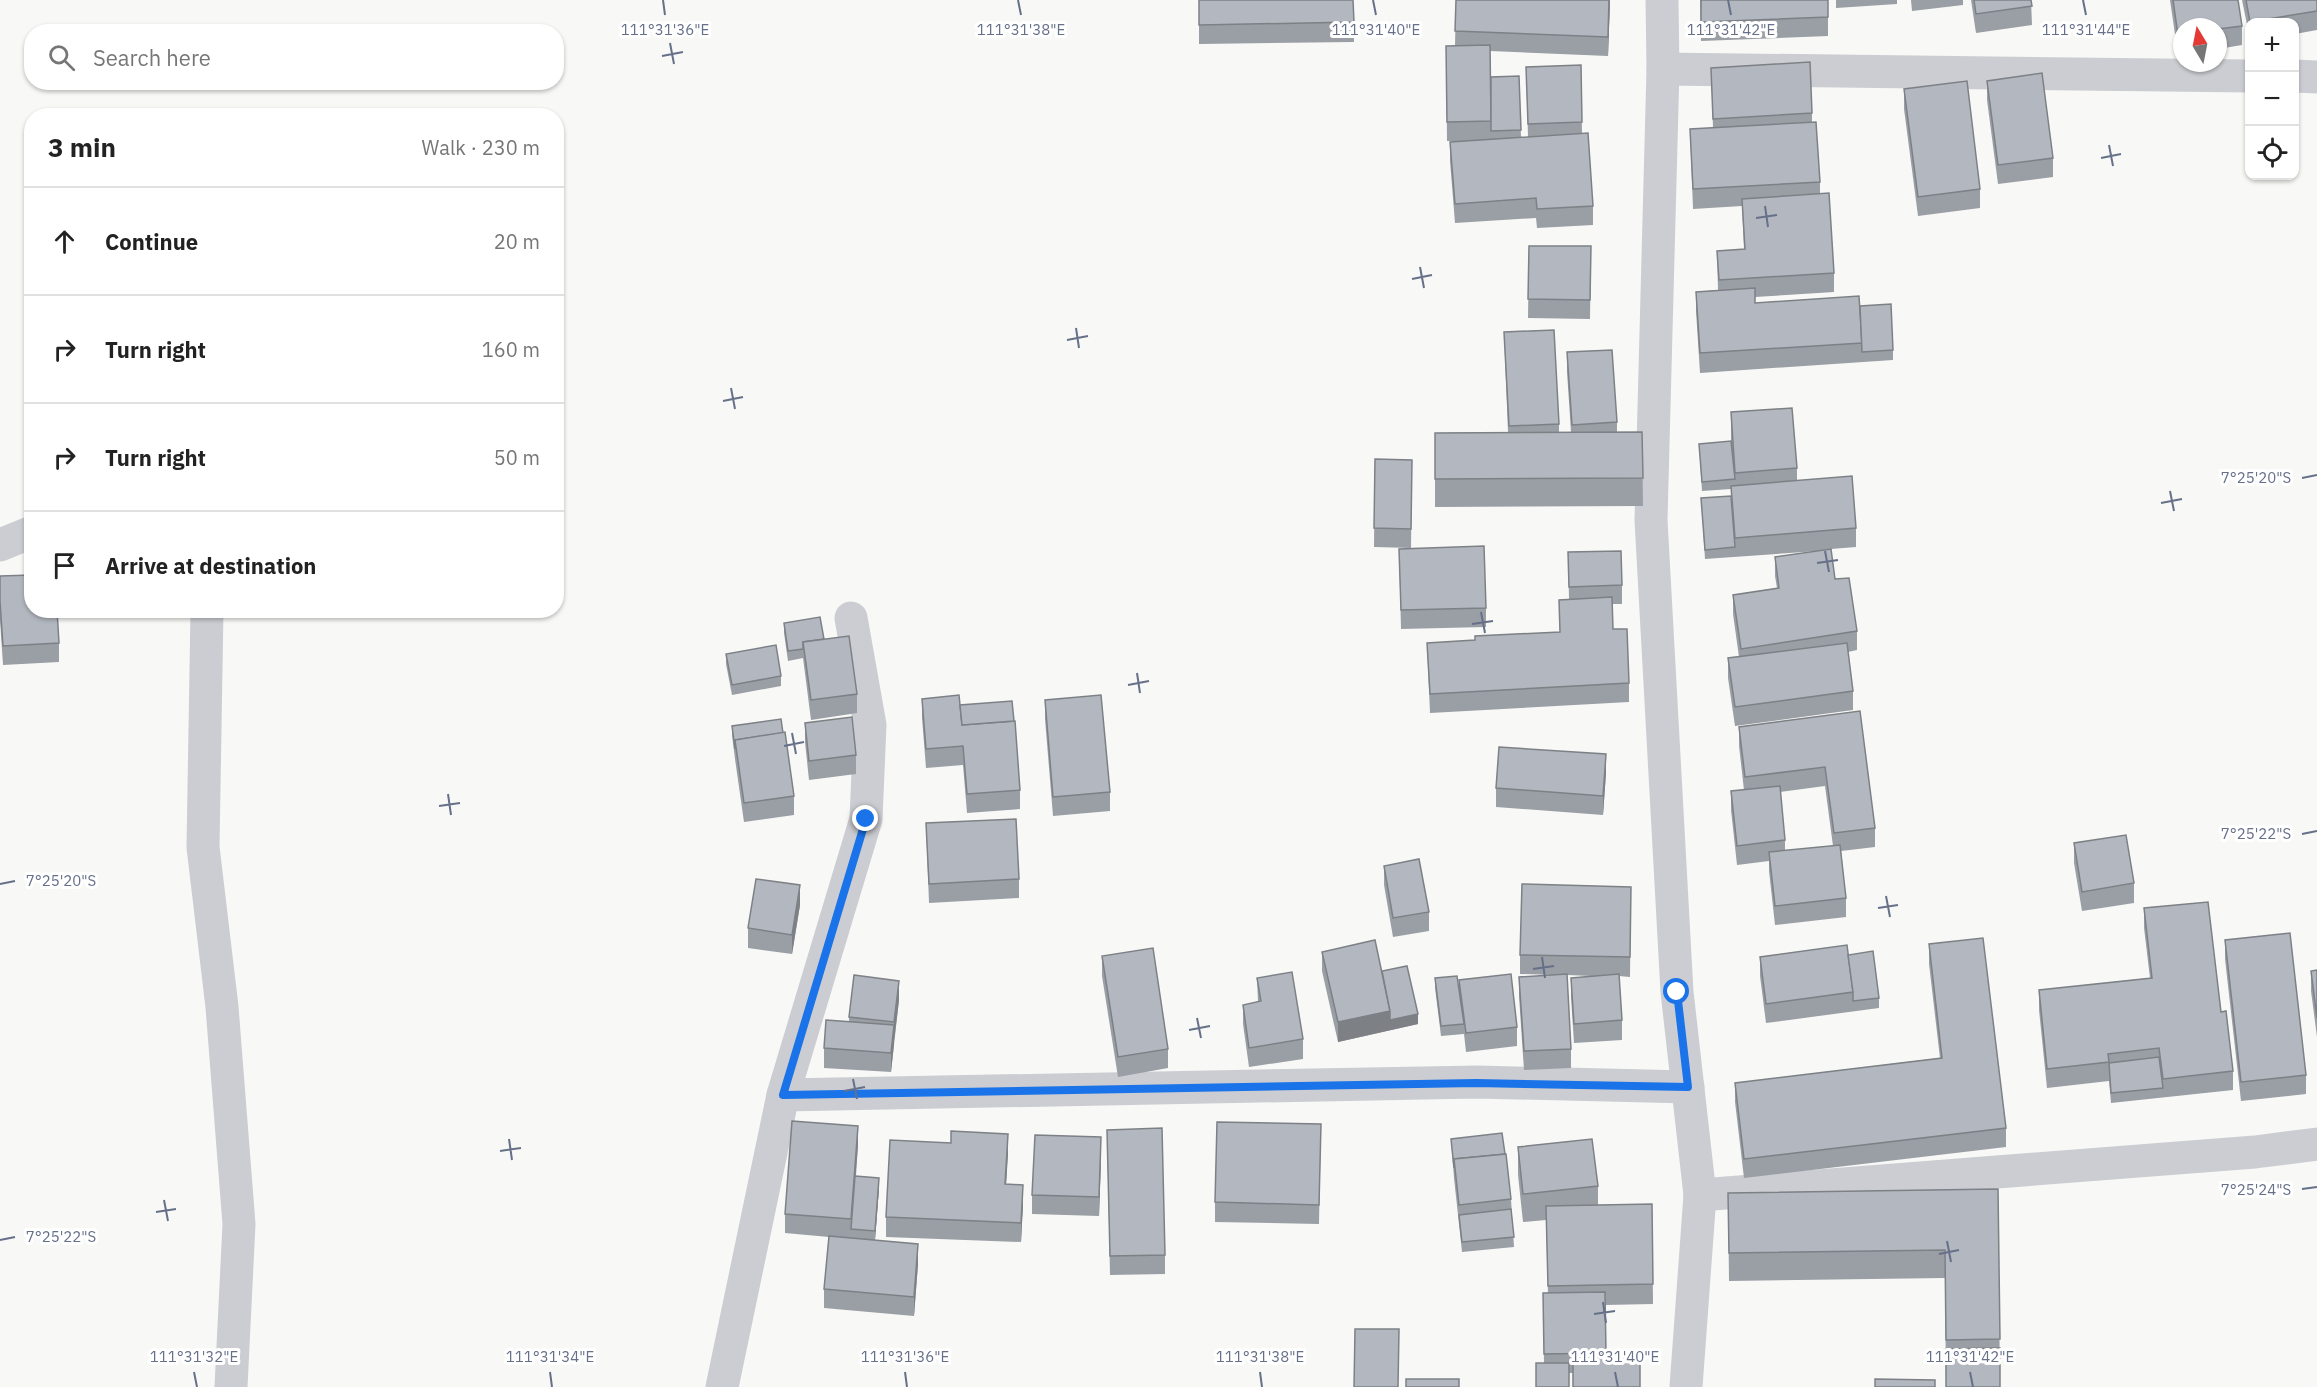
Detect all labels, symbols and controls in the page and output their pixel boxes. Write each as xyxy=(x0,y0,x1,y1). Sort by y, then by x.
north arrow xyxy=(2173,18,2227,72)
map controls xyxy=(2245,18,2299,180)
button: + xyxy=(2245,18,2299,72)
text: 111°31'36"E xyxy=(621,20,709,39)
text: 111°31'38"E xyxy=(977,20,1065,39)
text: 111°31'40"E xyxy=(1332,20,1420,39)
text: 111°31'42"E xyxy=(1687,20,1775,39)
text: 111°31'44"E xyxy=(2042,20,2130,39)
search box xyxy=(24,24,564,90)
icon: search xyxy=(45,41,78,74)
text: Search here xyxy=(93,43,211,72)
button: − xyxy=(2245,72,2299,126)
button: locate xyxy=(2245,126,2299,180)
text: 3 min xyxy=(48,130,116,164)
text: Walk · 230 m xyxy=(422,134,540,161)
icon: ahead xyxy=(48,225,81,258)
text: Continue xyxy=(105,227,198,256)
text: 20 m xyxy=(494,228,540,255)
icon: right xyxy=(48,333,81,366)
text: Turn right xyxy=(105,335,206,364)
text: 160 m xyxy=(482,336,540,363)
icon: right xyxy=(48,441,81,474)
text: Turn right xyxy=(105,443,206,472)
text: 50 m xyxy=(494,444,540,471)
text: 7°25'20"S xyxy=(2221,468,2291,487)
icon: arrive xyxy=(48,549,81,582)
text: Arrive at destination xyxy=(105,551,316,580)
route end xyxy=(852,805,878,831)
text: 7°25'22"S xyxy=(2221,824,2291,843)
text: 7°25'20"S xyxy=(26,871,96,890)
route start xyxy=(1663,978,1689,1004)
text: 7°25'24"S xyxy=(2221,1180,2291,1199)
text: 7°25'22"S xyxy=(26,1227,96,1246)
text: 111°31'32"E xyxy=(150,1347,238,1366)
text: 111°31'34"E xyxy=(506,1347,594,1366)
text: 111°31'36"E xyxy=(861,1347,949,1366)
text: 111°31'38"E xyxy=(1216,1347,1304,1366)
text: 111°31'40"E xyxy=(1571,1347,1659,1366)
text: 111°31'42"E xyxy=(1926,1347,2014,1366)

